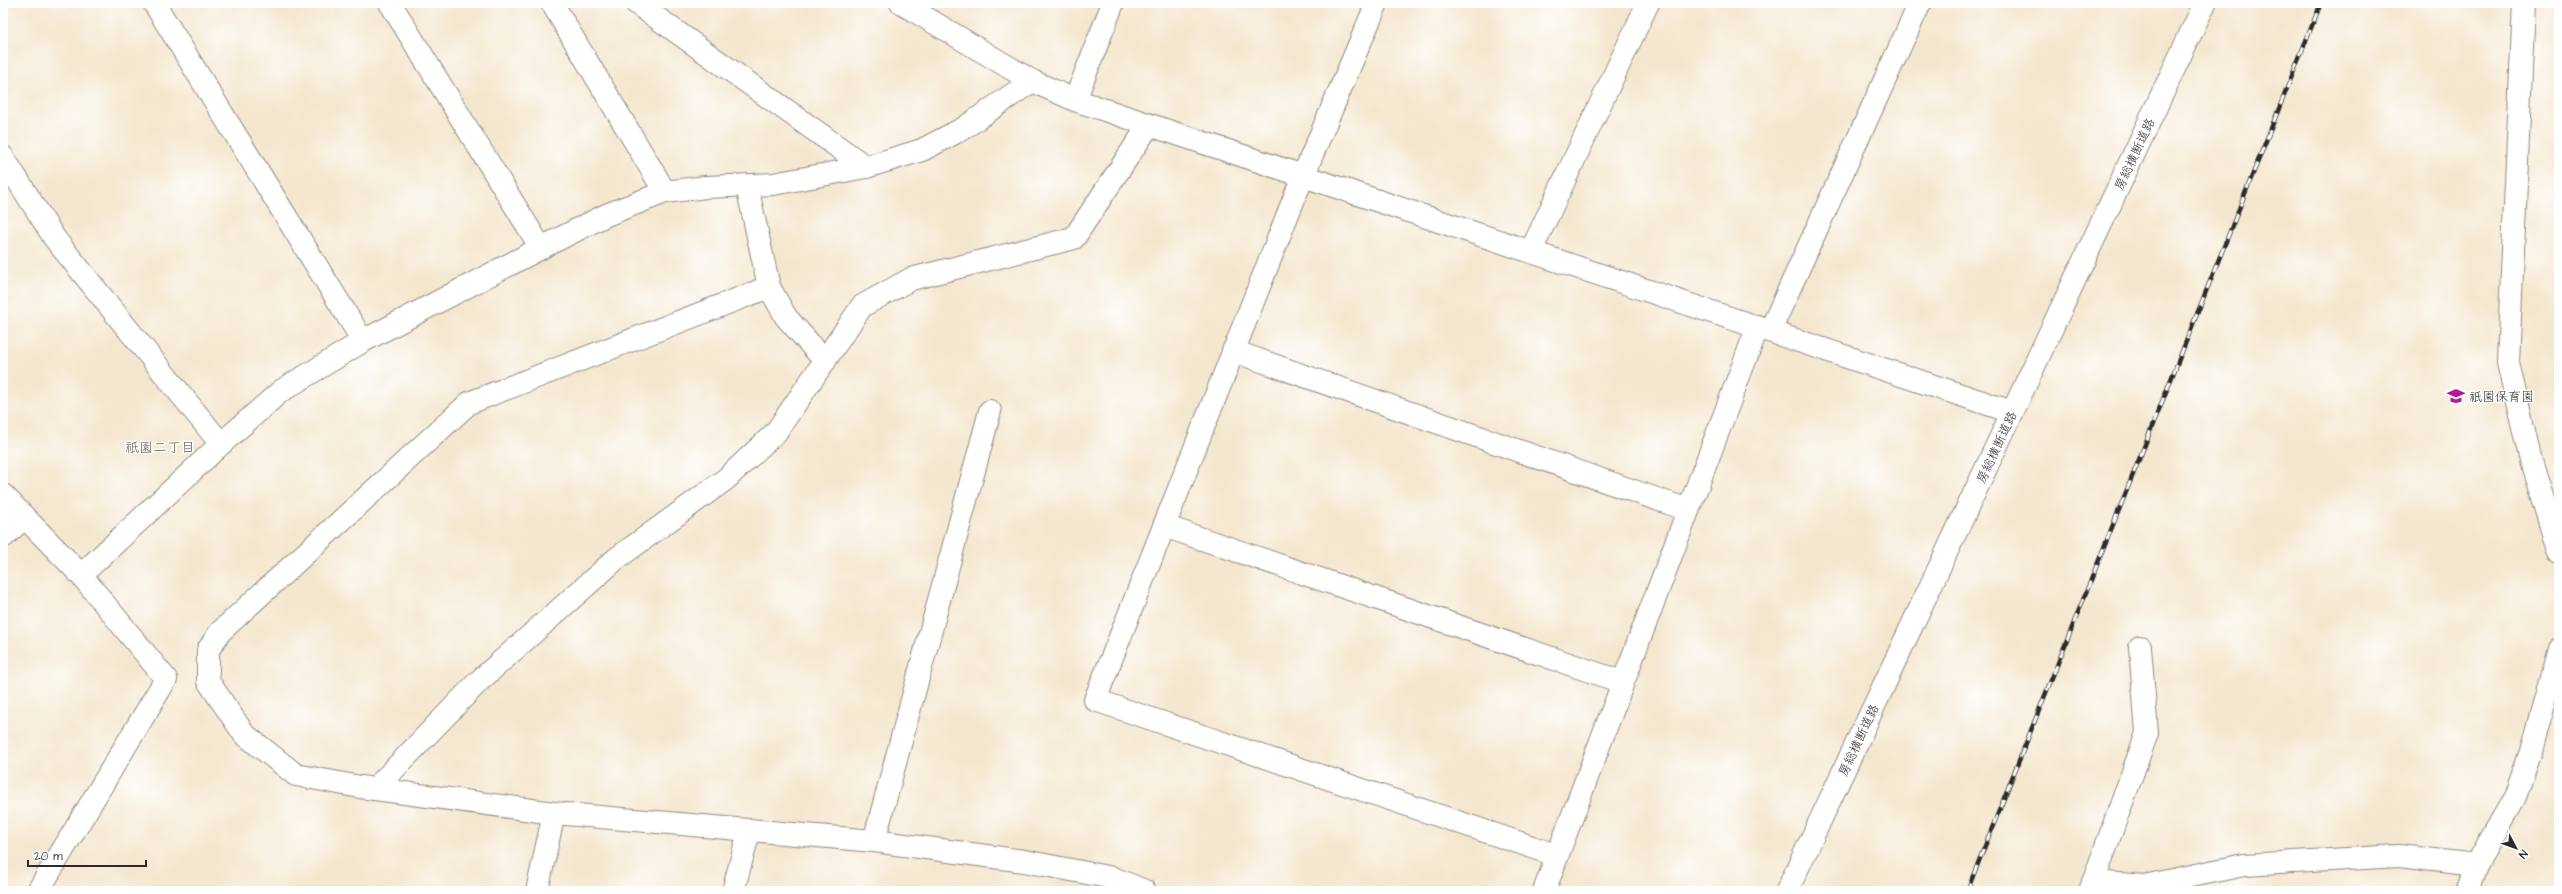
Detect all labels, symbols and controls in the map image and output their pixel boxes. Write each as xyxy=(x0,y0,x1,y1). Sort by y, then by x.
street label: 房総横断道路 xyxy=(2110,115,2160,194)
school or university icon: 祇園保育園 xyxy=(2446,386,2466,406)
place label: 祇園保育園 xyxy=(2469,388,2534,406)
street label: 房総横断道路 xyxy=(1972,408,2022,487)
district label: 祇園二丁目 xyxy=(125,438,195,458)
street label: 房総横断道路 xyxy=(1834,701,1884,780)
north arrow xyxy=(2496,828,2536,868)
scale bar xyxy=(28,842,146,868)
text: N xyxy=(2515,847,2531,862)
text: 20 m xyxy=(34,848,63,865)

